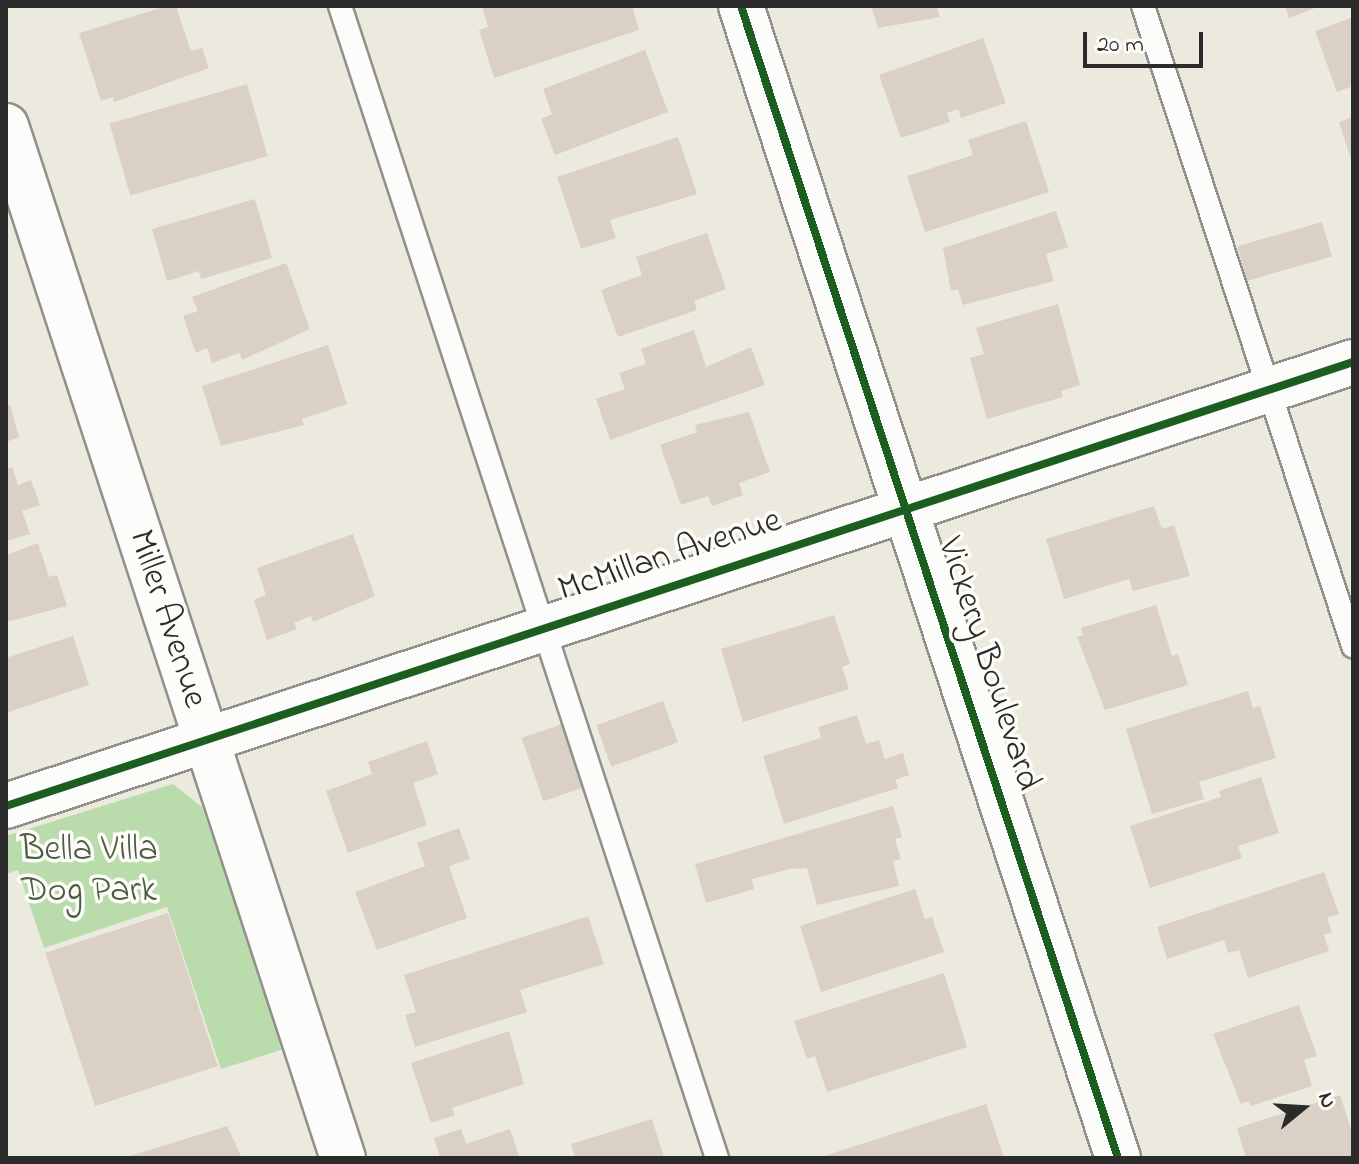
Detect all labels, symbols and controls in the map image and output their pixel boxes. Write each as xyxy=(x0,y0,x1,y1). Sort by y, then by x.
scale bar xyxy=(1087,16,1207,66)
text: 20 m xyxy=(1097,28,1144,63)
street label: McMillan Avenue xyxy=(553,500,787,612)
street label: Miller Avenue xyxy=(118,525,216,713)
street label: Vickery Boulevard xyxy=(927,532,1049,796)
park label: Bella Villa Dog Park xyxy=(20,828,158,913)
north arrow xyxy=(1263,1068,1343,1148)
text: N xyxy=(1308,1089,1343,1113)

